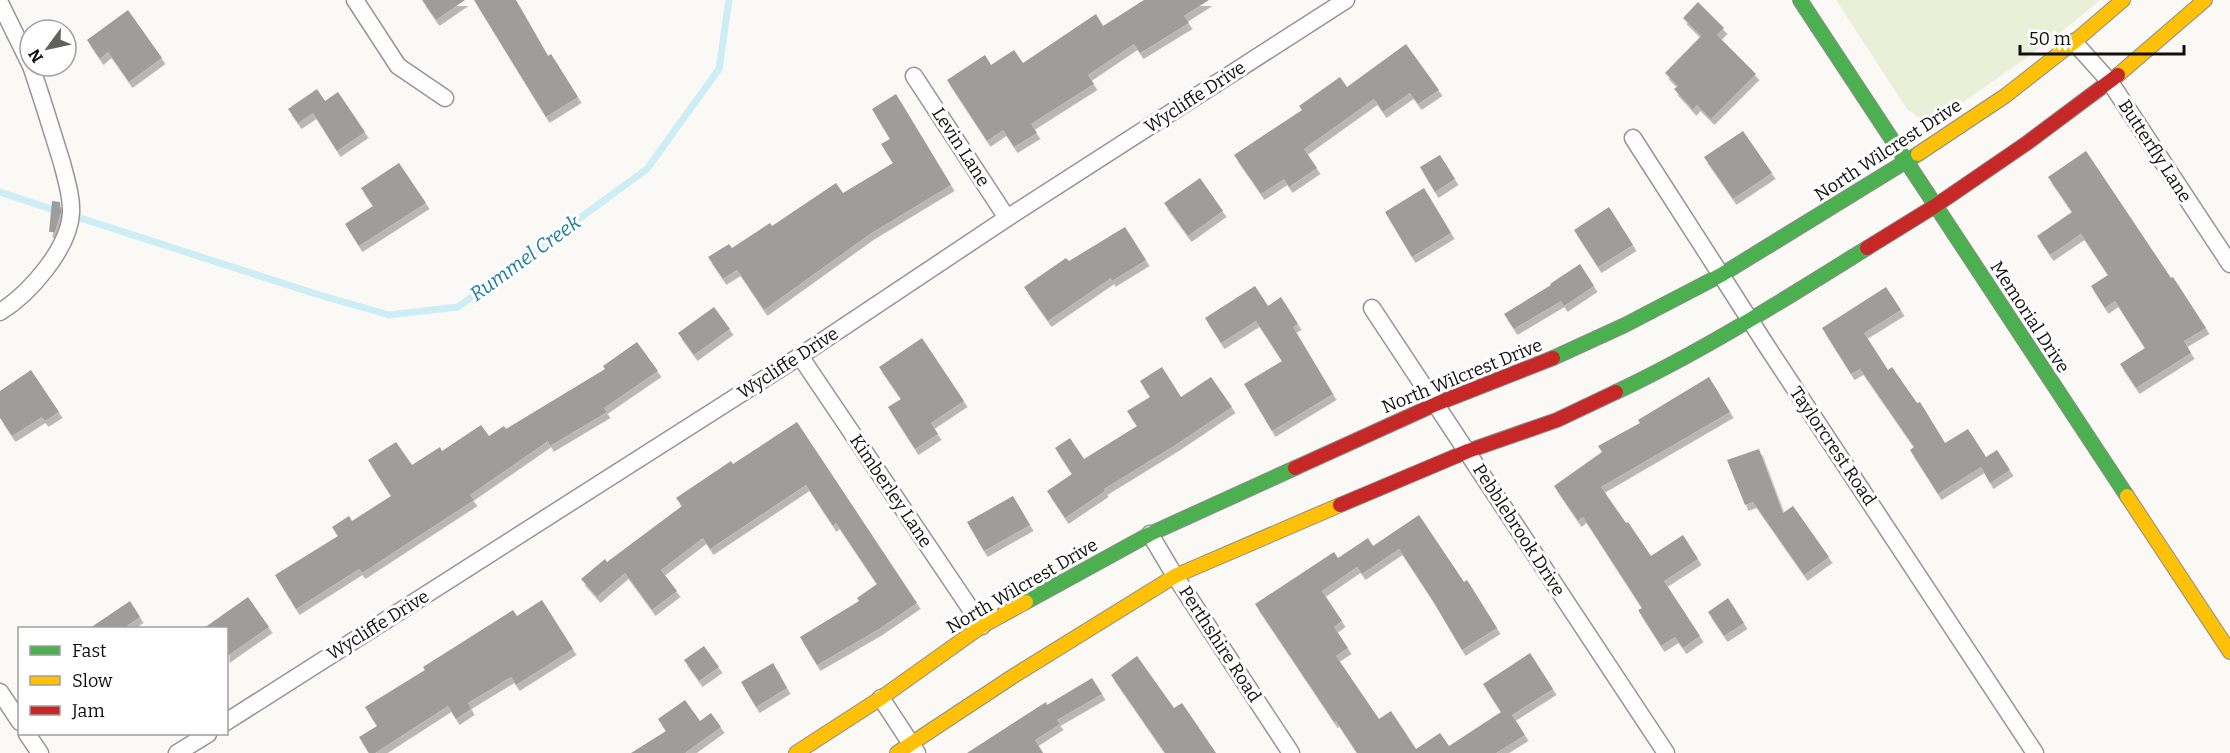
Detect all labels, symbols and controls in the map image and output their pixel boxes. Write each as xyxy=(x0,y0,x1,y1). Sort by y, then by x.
north arrow xyxy=(18,18,78,78)
scale bar xyxy=(2020,18,2184,56)
text: 50 m xyxy=(2029,28,2071,50)
text: N xyxy=(25,46,47,66)
street label: Wycliffe Drive xyxy=(1140,56,1250,138)
street label: North Wilcrest Drive xyxy=(1810,94,1966,206)
street label: Butterfly Lane xyxy=(2114,96,2196,206)
street label: Levin Lane xyxy=(927,103,995,191)
water label: Rummel Creek xyxy=(465,210,585,306)
street label: Memorial Drive xyxy=(1986,257,2074,377)
street label: Wycliffe Drive xyxy=(733,322,843,404)
street label: North Wilcrest Drive xyxy=(1379,334,1545,418)
street label: Taylorcrest Road xyxy=(1785,382,1881,510)
street label: Kimberley Lane xyxy=(845,430,937,552)
street label: Pebblebrook Drive xyxy=(1468,460,1570,600)
street label: North Wilcrest Drive xyxy=(942,534,1102,638)
street label: Perthshire Road xyxy=(1174,582,1266,707)
street label: Wycliffe Drive xyxy=(323,585,433,665)
legend xyxy=(18,627,228,735)
text: Fast xyxy=(72,640,107,662)
text: Slow xyxy=(72,670,113,692)
text: Jam xyxy=(71,700,105,722)

